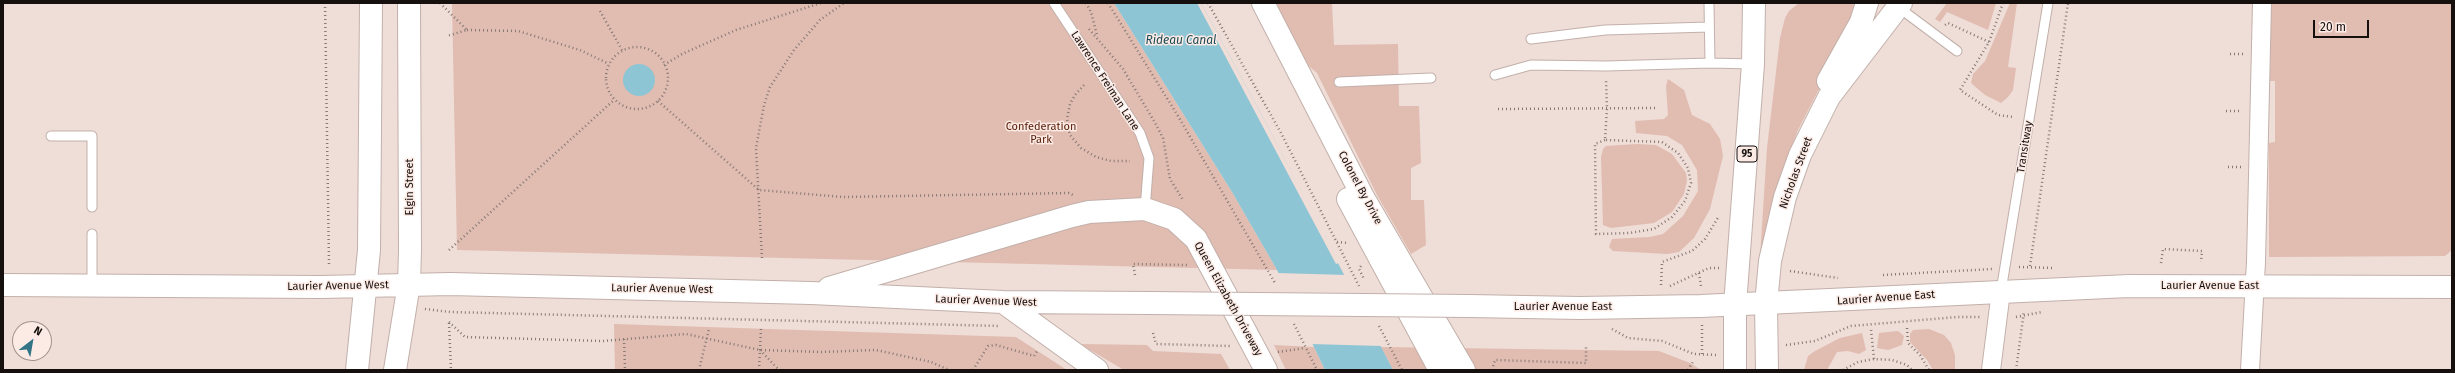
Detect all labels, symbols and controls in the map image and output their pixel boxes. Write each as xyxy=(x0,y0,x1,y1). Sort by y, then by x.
scale bar xyxy=(2315,12,2371,38)
text: 20 m xyxy=(2320,20,2346,34)
street label: Lawrence Freiman Lane xyxy=(1068,29,1142,133)
water label: Rideau Canal xyxy=(1145,34,1217,48)
park label: Confederation Park xyxy=(1006,120,1076,146)
street label: Transitway xyxy=(2014,120,2036,174)
street label: Nicholas Street xyxy=(1777,135,1815,211)
road number: 95 xyxy=(1737,146,1757,162)
street label: Colonel By Drive xyxy=(1335,149,1385,227)
street label: Elgin Street xyxy=(403,158,417,216)
street label: Queen Elizabeth Driveway xyxy=(1191,239,1265,359)
street label: Laurier Avenue West xyxy=(287,279,389,293)
street label: Laurier Avenue East xyxy=(2161,279,2259,293)
street label: Laurier Avenue West xyxy=(611,282,713,296)
street label: Laurier Avenue East xyxy=(1836,288,1936,308)
street label: Laurier Avenue West xyxy=(935,293,1037,309)
street label: Laurier Avenue East xyxy=(1514,300,1612,314)
north arrow xyxy=(12,321,52,361)
text: N xyxy=(31,324,44,339)

